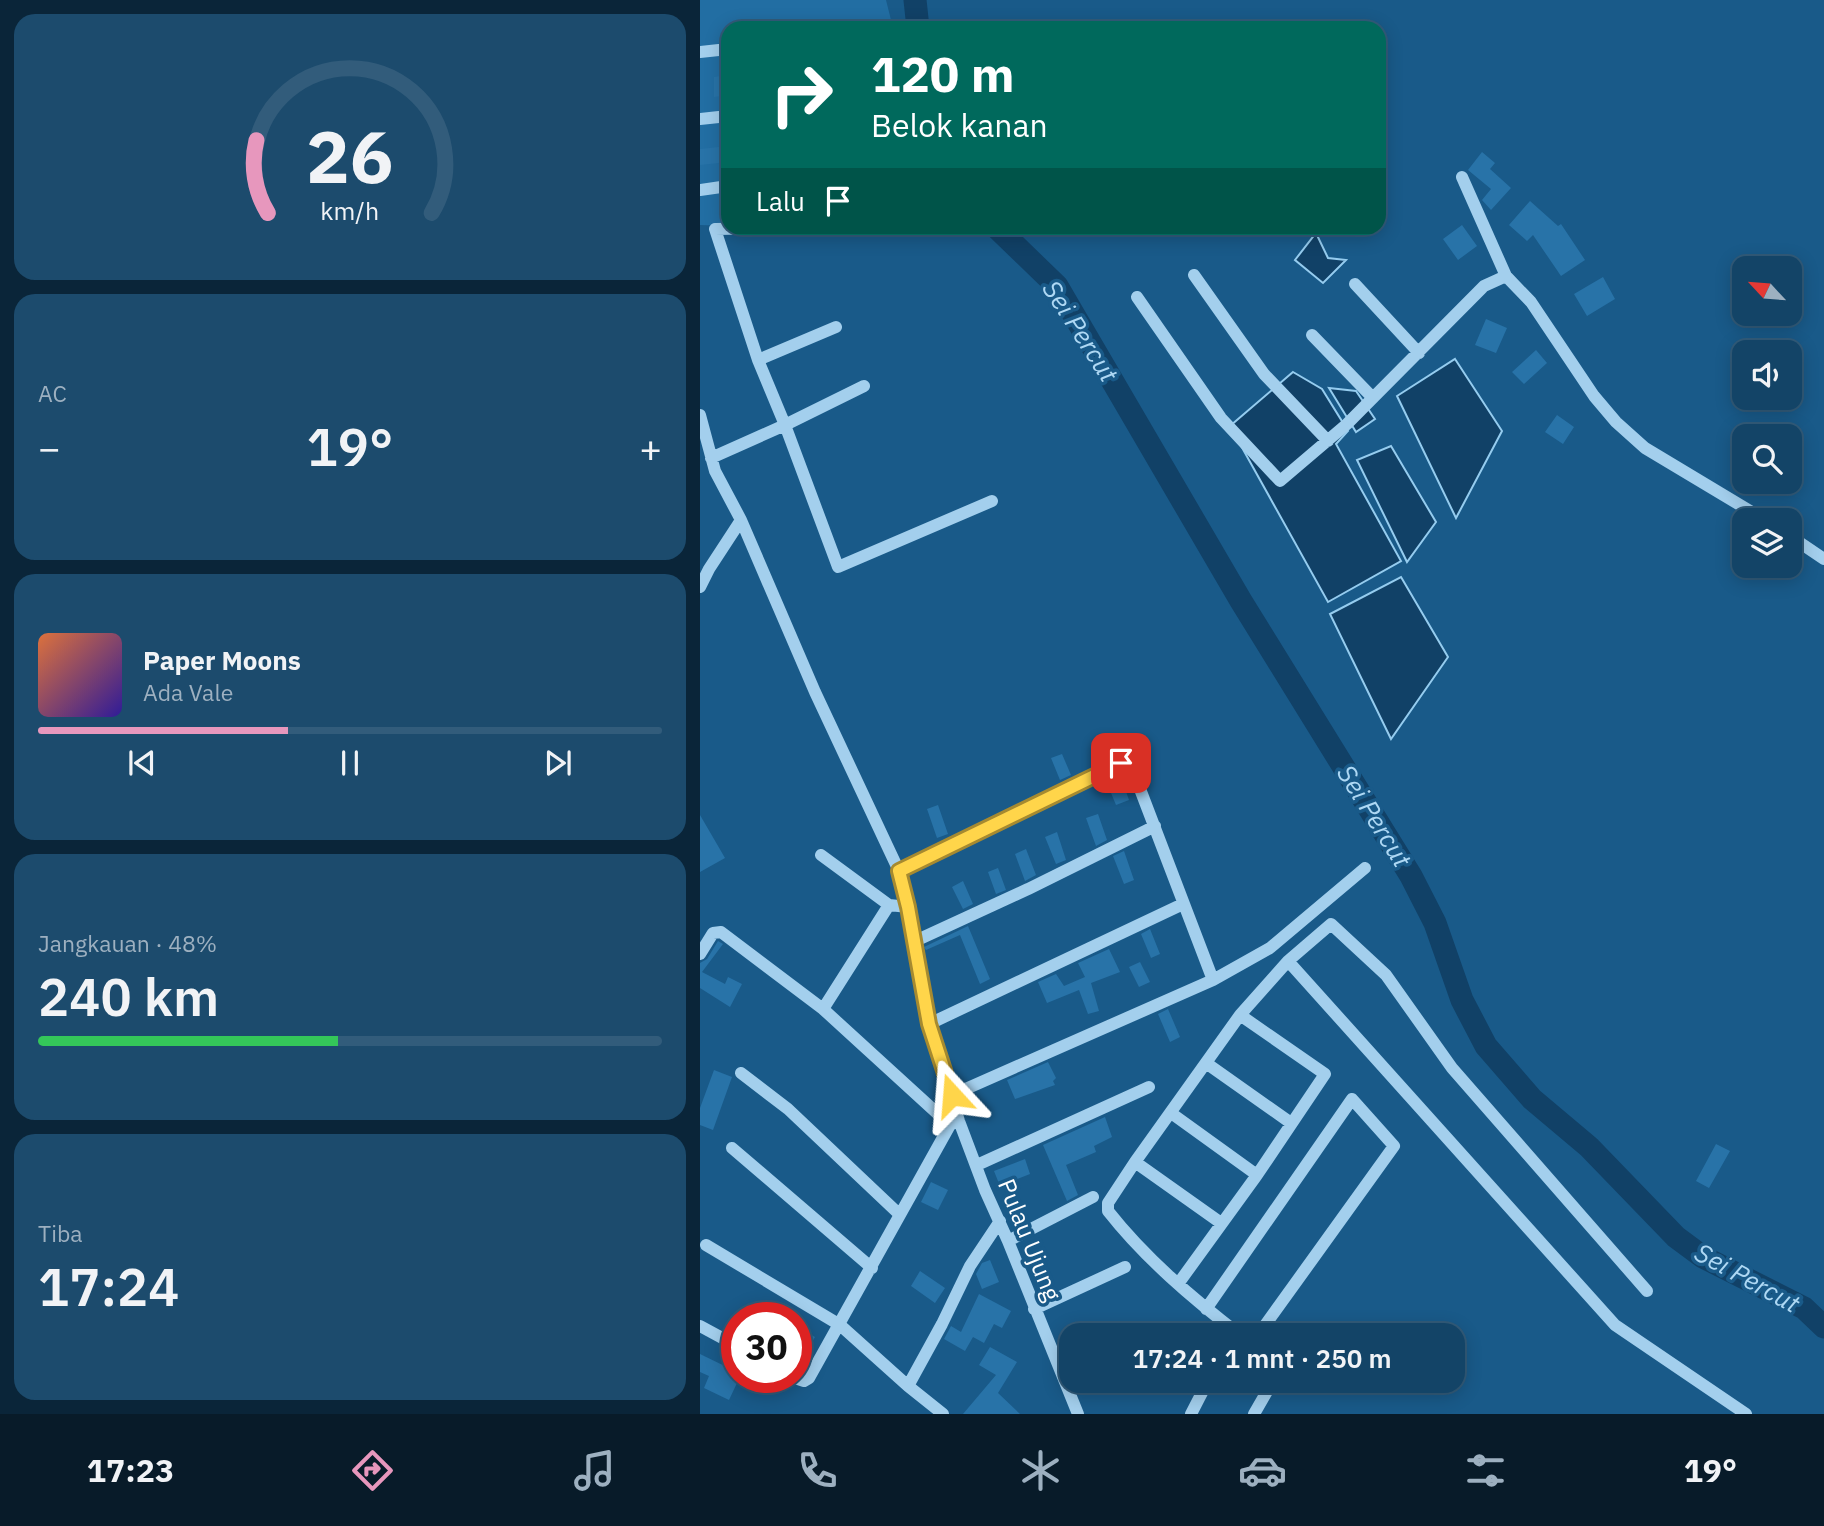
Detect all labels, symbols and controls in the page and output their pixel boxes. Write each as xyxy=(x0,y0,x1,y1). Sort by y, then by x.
text: 120 m xyxy=(871,42,1015,105)
icon: right xyxy=(756,49,847,140)
text: Belok kanan xyxy=(871,104,1048,146)
text: 26 xyxy=(306,108,394,203)
icon: arrive xyxy=(819,182,857,220)
text: Lalu xyxy=(756,184,805,218)
text: km/h xyxy=(321,194,379,227)
north arrow xyxy=(1732,256,1802,326)
map controls xyxy=(1732,256,1802,578)
water label: Sei Percut xyxy=(1035,273,1127,388)
button: sound xyxy=(1732,340,1802,410)
text: AC xyxy=(38,378,67,408)
text: 19° xyxy=(307,413,393,480)
text: − xyxy=(38,423,61,472)
text: + xyxy=(639,423,662,472)
button: search xyxy=(1732,424,1802,494)
button: layers xyxy=(1732,508,1802,578)
text: Paper Moons xyxy=(143,643,301,677)
text: Ada Vale xyxy=(143,677,233,707)
pin xyxy=(1091,733,1151,793)
icon: previous xyxy=(123,744,161,782)
icon: pause xyxy=(331,744,369,782)
icon: next xyxy=(539,744,577,782)
icon: arrive xyxy=(1102,744,1140,782)
water label: Sei Percut xyxy=(1330,758,1420,874)
text: Jangkauan · 48% xyxy=(38,928,217,958)
text: 240 km xyxy=(38,963,219,1030)
position arrow xyxy=(915,1058,989,1132)
street label: Pulau Ujung xyxy=(991,1174,1069,1306)
text: Tiba xyxy=(38,1218,83,1248)
water label: Sei Percut xyxy=(1689,1235,1806,1320)
text: 17:24 xyxy=(38,1253,179,1320)
speed limit sign: 30 xyxy=(721,1302,812,1393)
text: 17:24 · 1 mnt · 250 m xyxy=(1132,1341,1392,1375)
icon: directions xyxy=(348,1446,397,1495)
icon: music xyxy=(570,1446,619,1495)
icon: phone xyxy=(793,1446,842,1495)
icon: climate xyxy=(1016,1446,1065,1495)
icon: car xyxy=(1238,1446,1287,1495)
icon: filters xyxy=(1461,1446,1510,1495)
text: 17:23 xyxy=(87,1449,174,1491)
text: 19° xyxy=(1684,1449,1737,1491)

